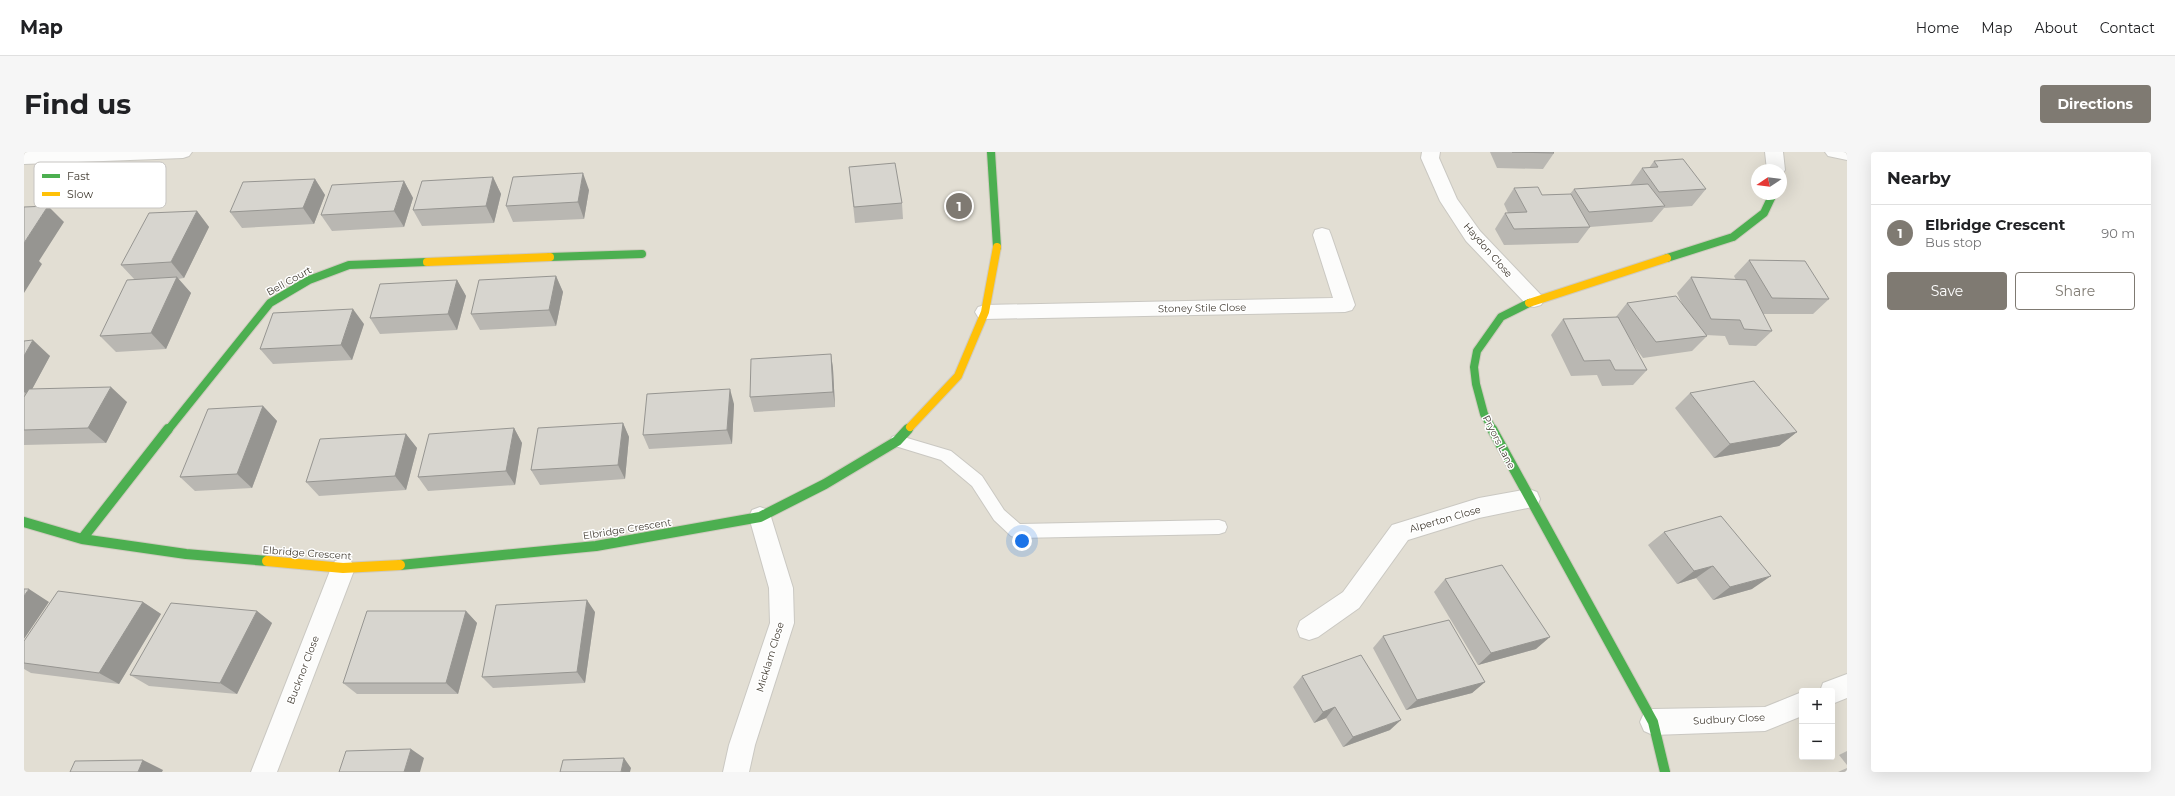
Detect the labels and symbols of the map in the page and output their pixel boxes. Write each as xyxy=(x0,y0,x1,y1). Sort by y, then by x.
legend xyxy=(34,162,166,208)
north arrow xyxy=(1751,164,1787,200)
text: Fast xyxy=(67,169,91,183)
text: Slow xyxy=(67,187,93,201)
pin: 1 xyxy=(946,191,972,221)
street label: Haydon Close xyxy=(1461,220,1515,280)
street label: Bell Court xyxy=(264,263,314,299)
street label: Stoney Stile Close xyxy=(1158,301,1246,315)
street label: Pryors Lane xyxy=(1480,413,1518,471)
street label: Alperton Close xyxy=(1408,503,1482,535)
street label: Elbridge Crescent xyxy=(582,516,672,542)
your location xyxy=(1012,531,1032,551)
street label: Elbridge Crescent xyxy=(262,543,352,563)
street label: Micklam Close xyxy=(753,620,787,694)
street label: Bucknor Close xyxy=(284,634,322,706)
street label: Sudbury Close xyxy=(1693,711,1765,727)

